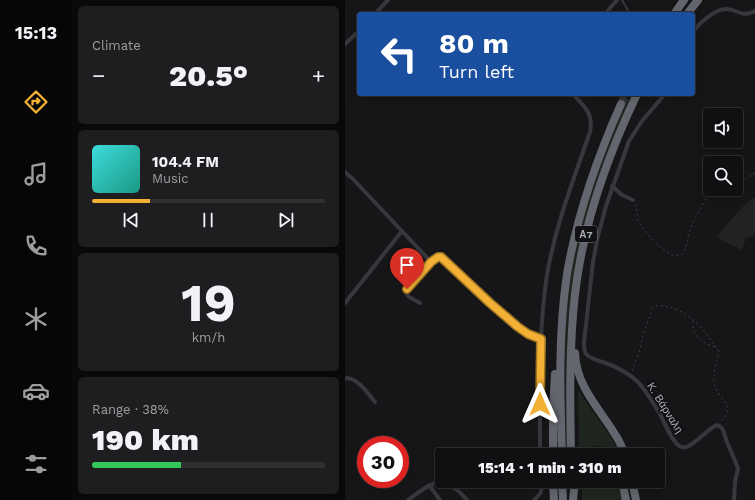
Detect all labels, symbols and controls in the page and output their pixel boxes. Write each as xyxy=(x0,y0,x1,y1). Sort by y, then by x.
text: 15:13 xyxy=(15,22,57,43)
text: 80 m xyxy=(439,27,509,60)
icon: left xyxy=(373,28,425,80)
text: Climate xyxy=(92,38,141,53)
text: 20.5° xyxy=(169,58,248,93)
text: Turn left xyxy=(439,61,514,82)
text: − xyxy=(92,63,105,88)
text: + xyxy=(312,63,325,88)
icon: directions xyxy=(22,88,50,116)
map controls xyxy=(703,108,743,196)
button: sound xyxy=(703,108,743,148)
text: 104.4 FM xyxy=(152,153,219,171)
button: search xyxy=(703,156,743,196)
icon: music xyxy=(22,160,50,188)
text: Music xyxy=(152,171,189,186)
icon: previous xyxy=(120,209,142,231)
icon: pause xyxy=(197,209,219,231)
icon: next xyxy=(275,209,297,231)
road number: Α7 xyxy=(575,226,597,242)
icon: phone xyxy=(22,232,50,260)
pin xyxy=(390,248,424,289)
icon: arrive xyxy=(396,254,418,276)
text: 19 xyxy=(181,273,236,334)
icon: climate xyxy=(22,305,50,333)
text: km/h xyxy=(192,330,225,345)
icon: car xyxy=(22,377,50,405)
street label: Κ. Βάρναλη xyxy=(644,380,686,436)
position arrow xyxy=(519,383,561,425)
text: Range · 38% xyxy=(92,402,169,417)
text: 190 km xyxy=(92,422,199,457)
speed limit sign: 30 xyxy=(357,436,409,488)
icon: filters xyxy=(22,450,50,478)
text: 15:14 · 1 min · 310 m xyxy=(478,459,622,477)

